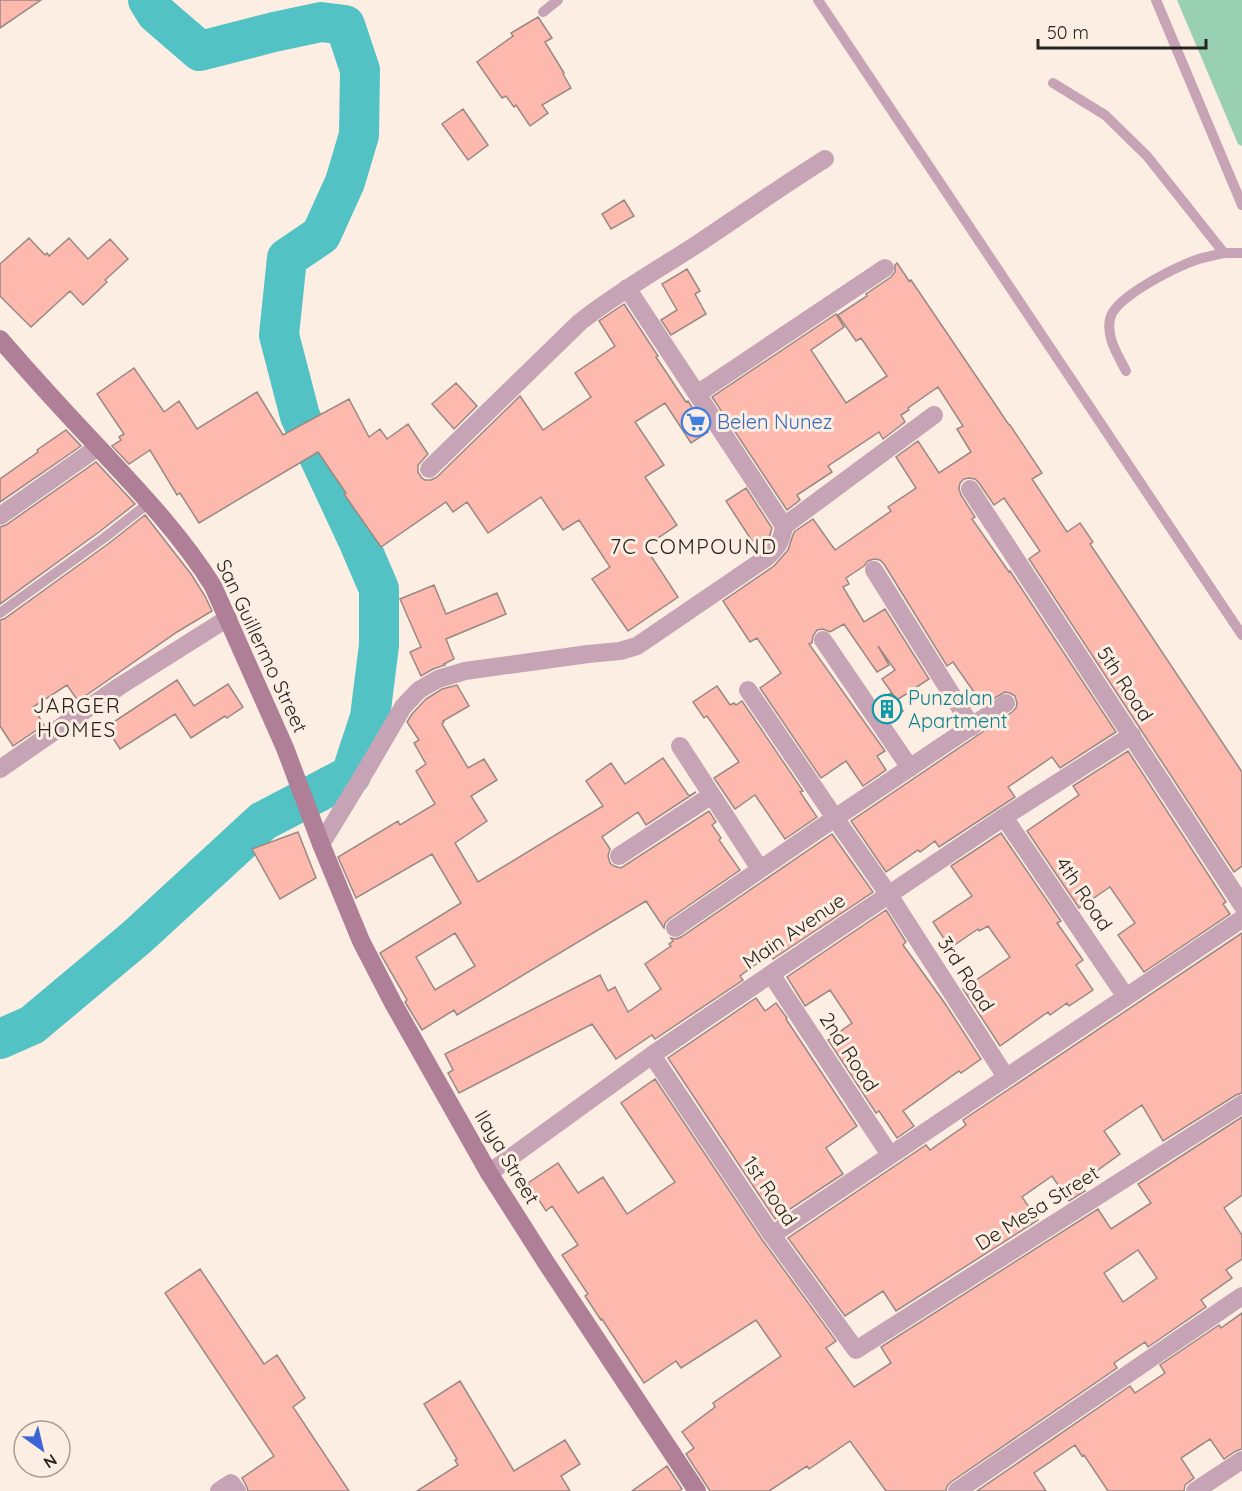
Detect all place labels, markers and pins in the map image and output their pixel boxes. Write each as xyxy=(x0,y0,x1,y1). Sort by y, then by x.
supermarket icon: Belen Nunez xyxy=(680,406,712,438)
place label: Belen Nunez xyxy=(717,409,832,434)
place label: Punzalan Apartment xyxy=(908,685,1008,733)
building icon: Punzalan Apartment xyxy=(871,693,903,725)

